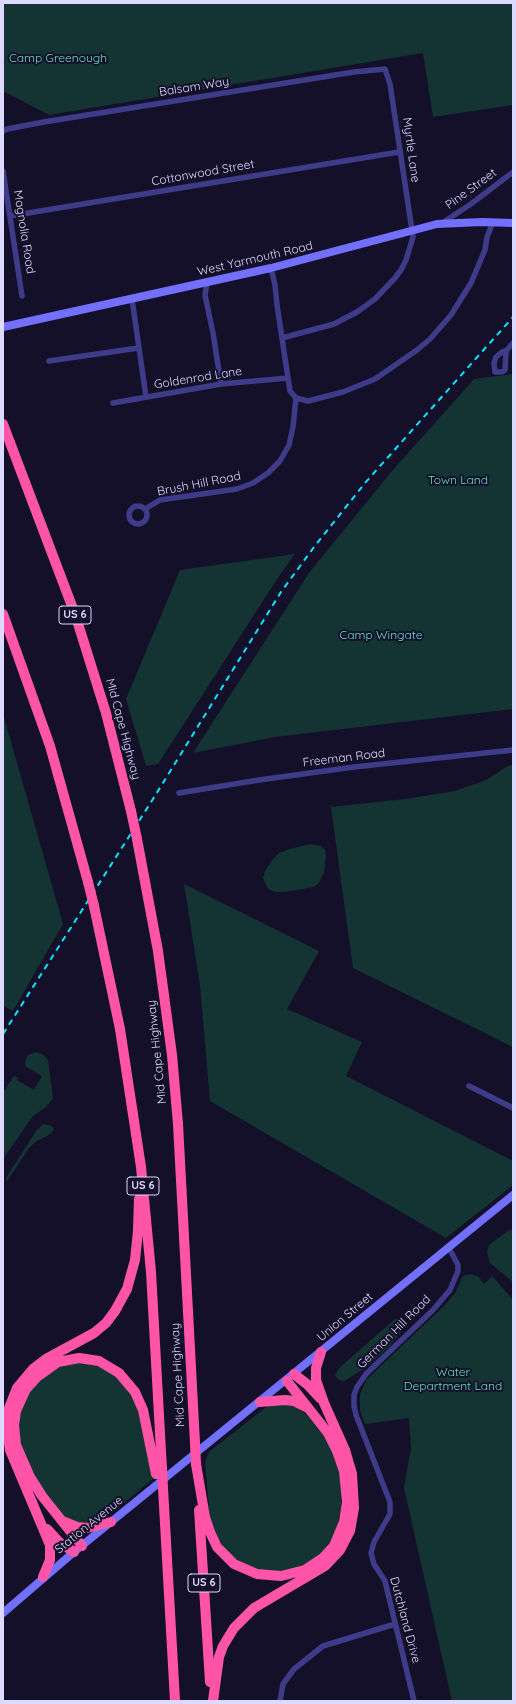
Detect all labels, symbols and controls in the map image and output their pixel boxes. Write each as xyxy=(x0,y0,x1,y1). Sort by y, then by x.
park label: Camp Greenough xyxy=(9,51,107,65)
street label: Balsam Way xyxy=(158,74,230,100)
street label: Myrtle Lane xyxy=(399,117,423,183)
street label: Cottonwood Street xyxy=(150,157,256,189)
street label: Pine Street xyxy=(443,166,499,212)
street label: Magnolia Road xyxy=(10,189,38,275)
street label: West Yarmouth Road xyxy=(196,239,314,279)
street label: Goldenrod Lane xyxy=(153,364,243,392)
street label: Brush Hill Road xyxy=(156,469,242,499)
park label: Town Land xyxy=(428,473,488,487)
road number: US 6 xyxy=(59,606,91,624)
park label: Camp Wingate xyxy=(339,628,423,642)
street label: Mid Cape Highway xyxy=(103,677,143,781)
street label: Freeman Road xyxy=(302,746,386,770)
street label: Mid Cape Highway xyxy=(144,999,170,1105)
road number: US 6 xyxy=(127,1177,159,1195)
street label: Union Street xyxy=(314,1290,376,1344)
street label: German Hill Road xyxy=(354,1292,434,1372)
street label: Mid Cape Highway xyxy=(168,1323,188,1427)
park label: Water Department Land xyxy=(404,1365,502,1393)
street label: Station Avenue xyxy=(52,1493,126,1557)
road number: US 6 xyxy=(188,1574,220,1592)
street label: Dutchland Drive xyxy=(387,1575,423,1665)

